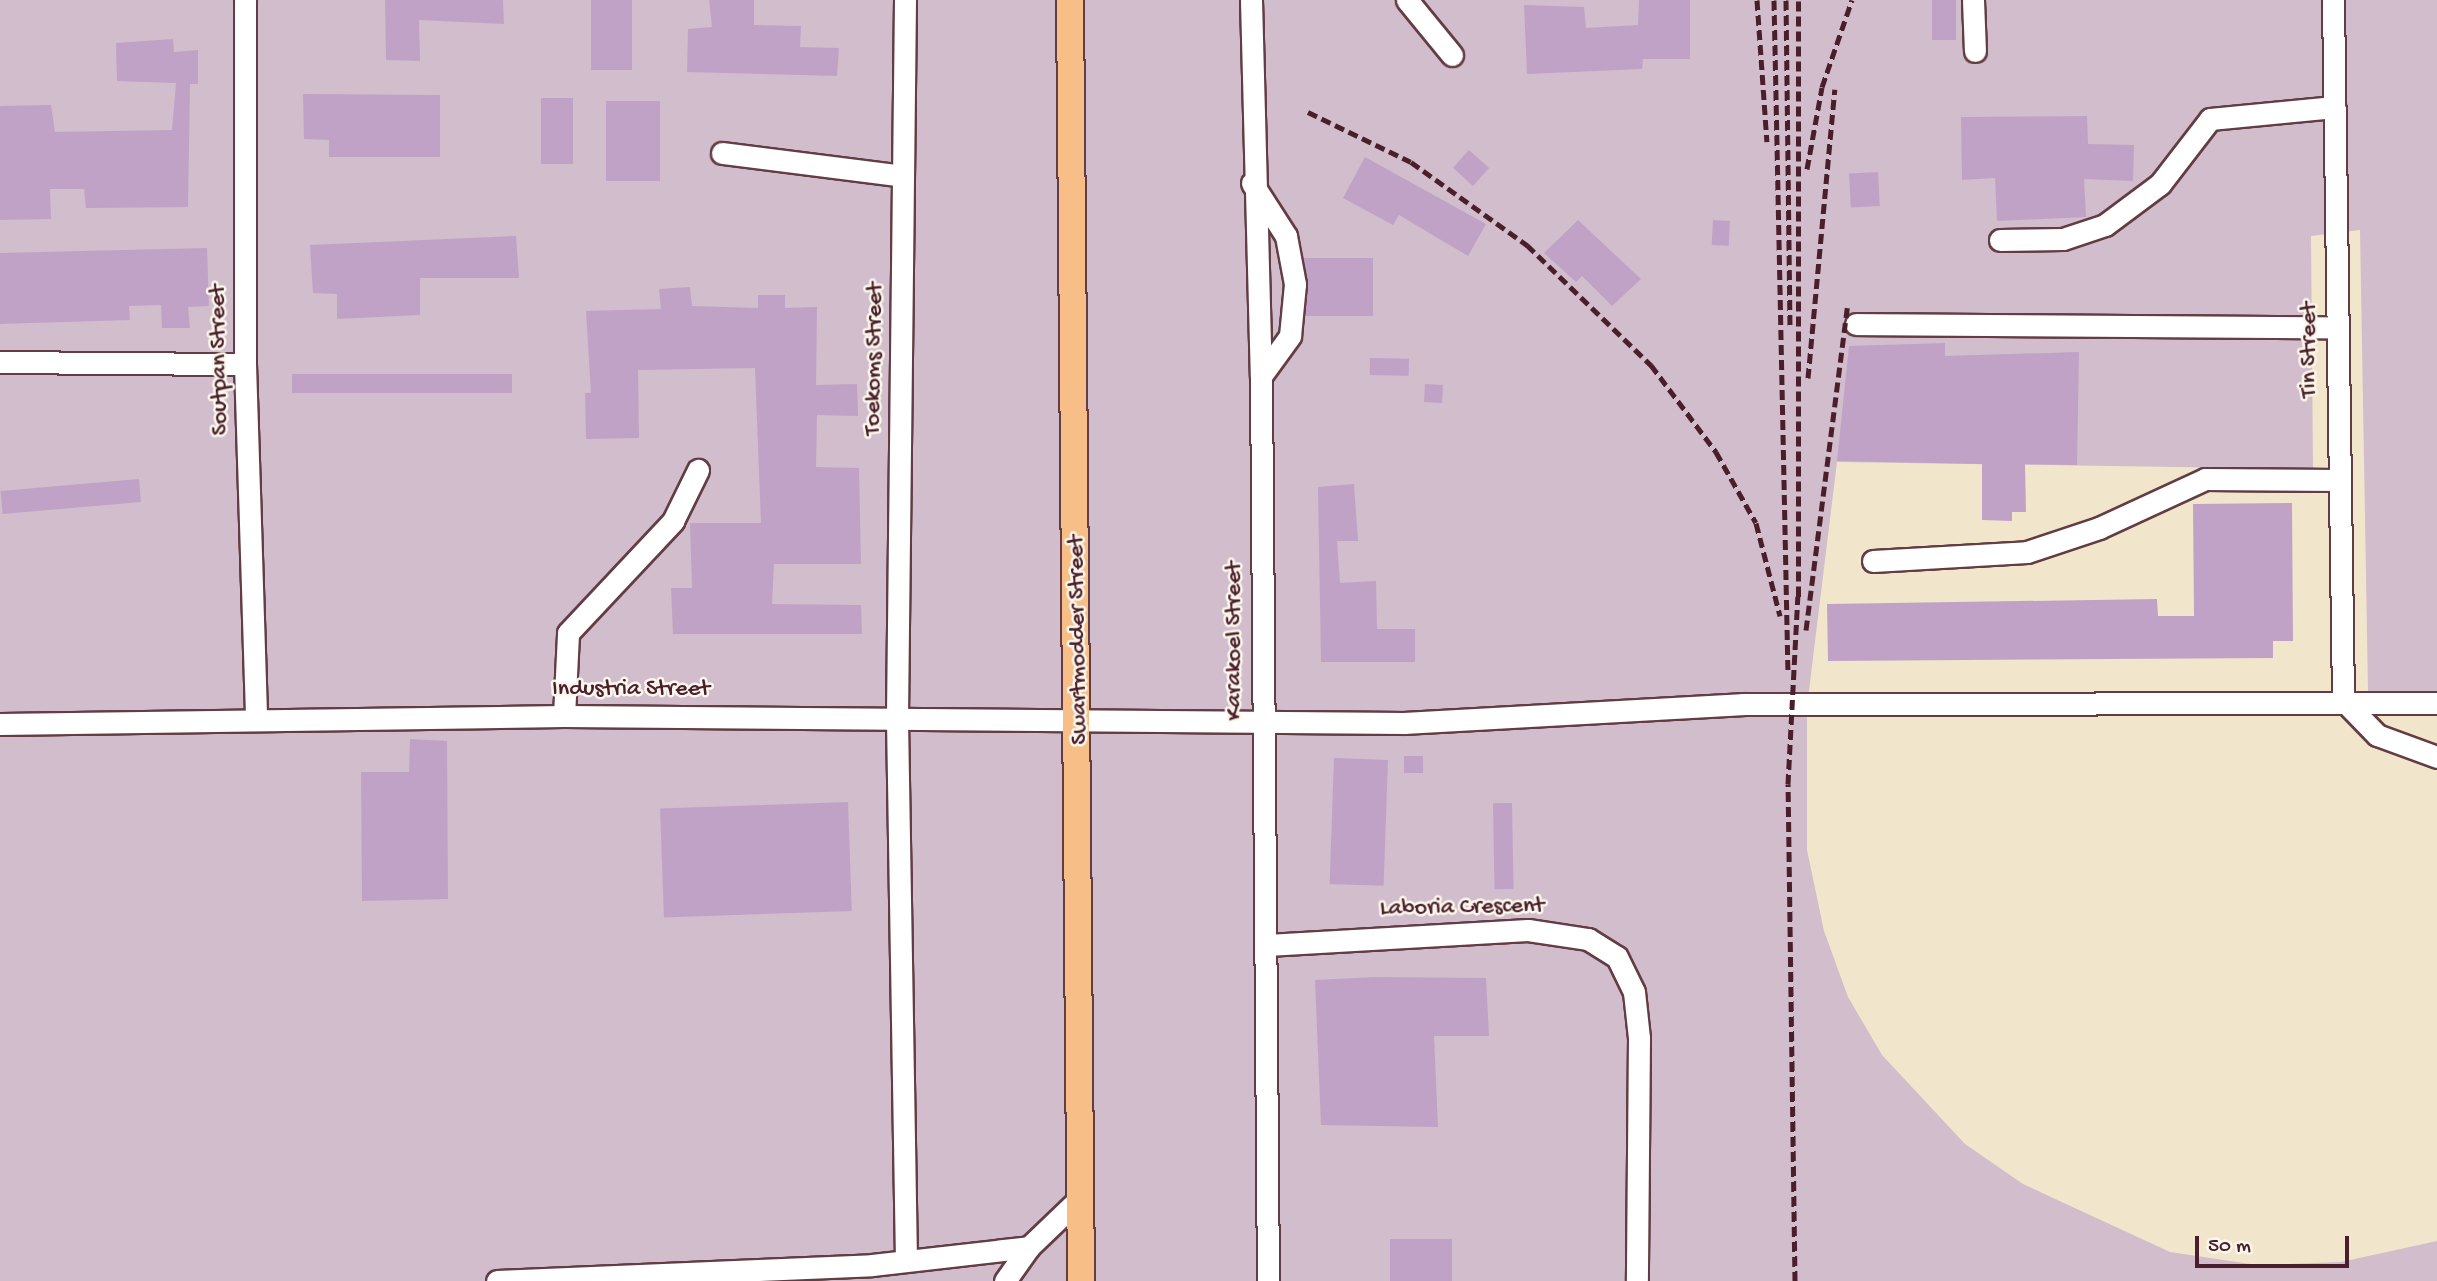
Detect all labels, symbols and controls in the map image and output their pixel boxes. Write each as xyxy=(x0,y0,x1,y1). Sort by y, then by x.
street label: Toekoms Street xyxy=(859,282,891,436)
street label: Soutpan Street xyxy=(204,284,236,436)
street label: Tin Street xyxy=(2296,302,2324,398)
street label: Swartmodder Street xyxy=(1063,535,1095,745)
street label: Karakoel Street xyxy=(1221,562,1249,720)
street label: Industria Street xyxy=(552,676,710,704)
street label: Laboria Crescent xyxy=(1380,892,1544,924)
scale bar xyxy=(2199,1222,2353,1266)
text: 50 m xyxy=(2208,1235,2251,1260)

